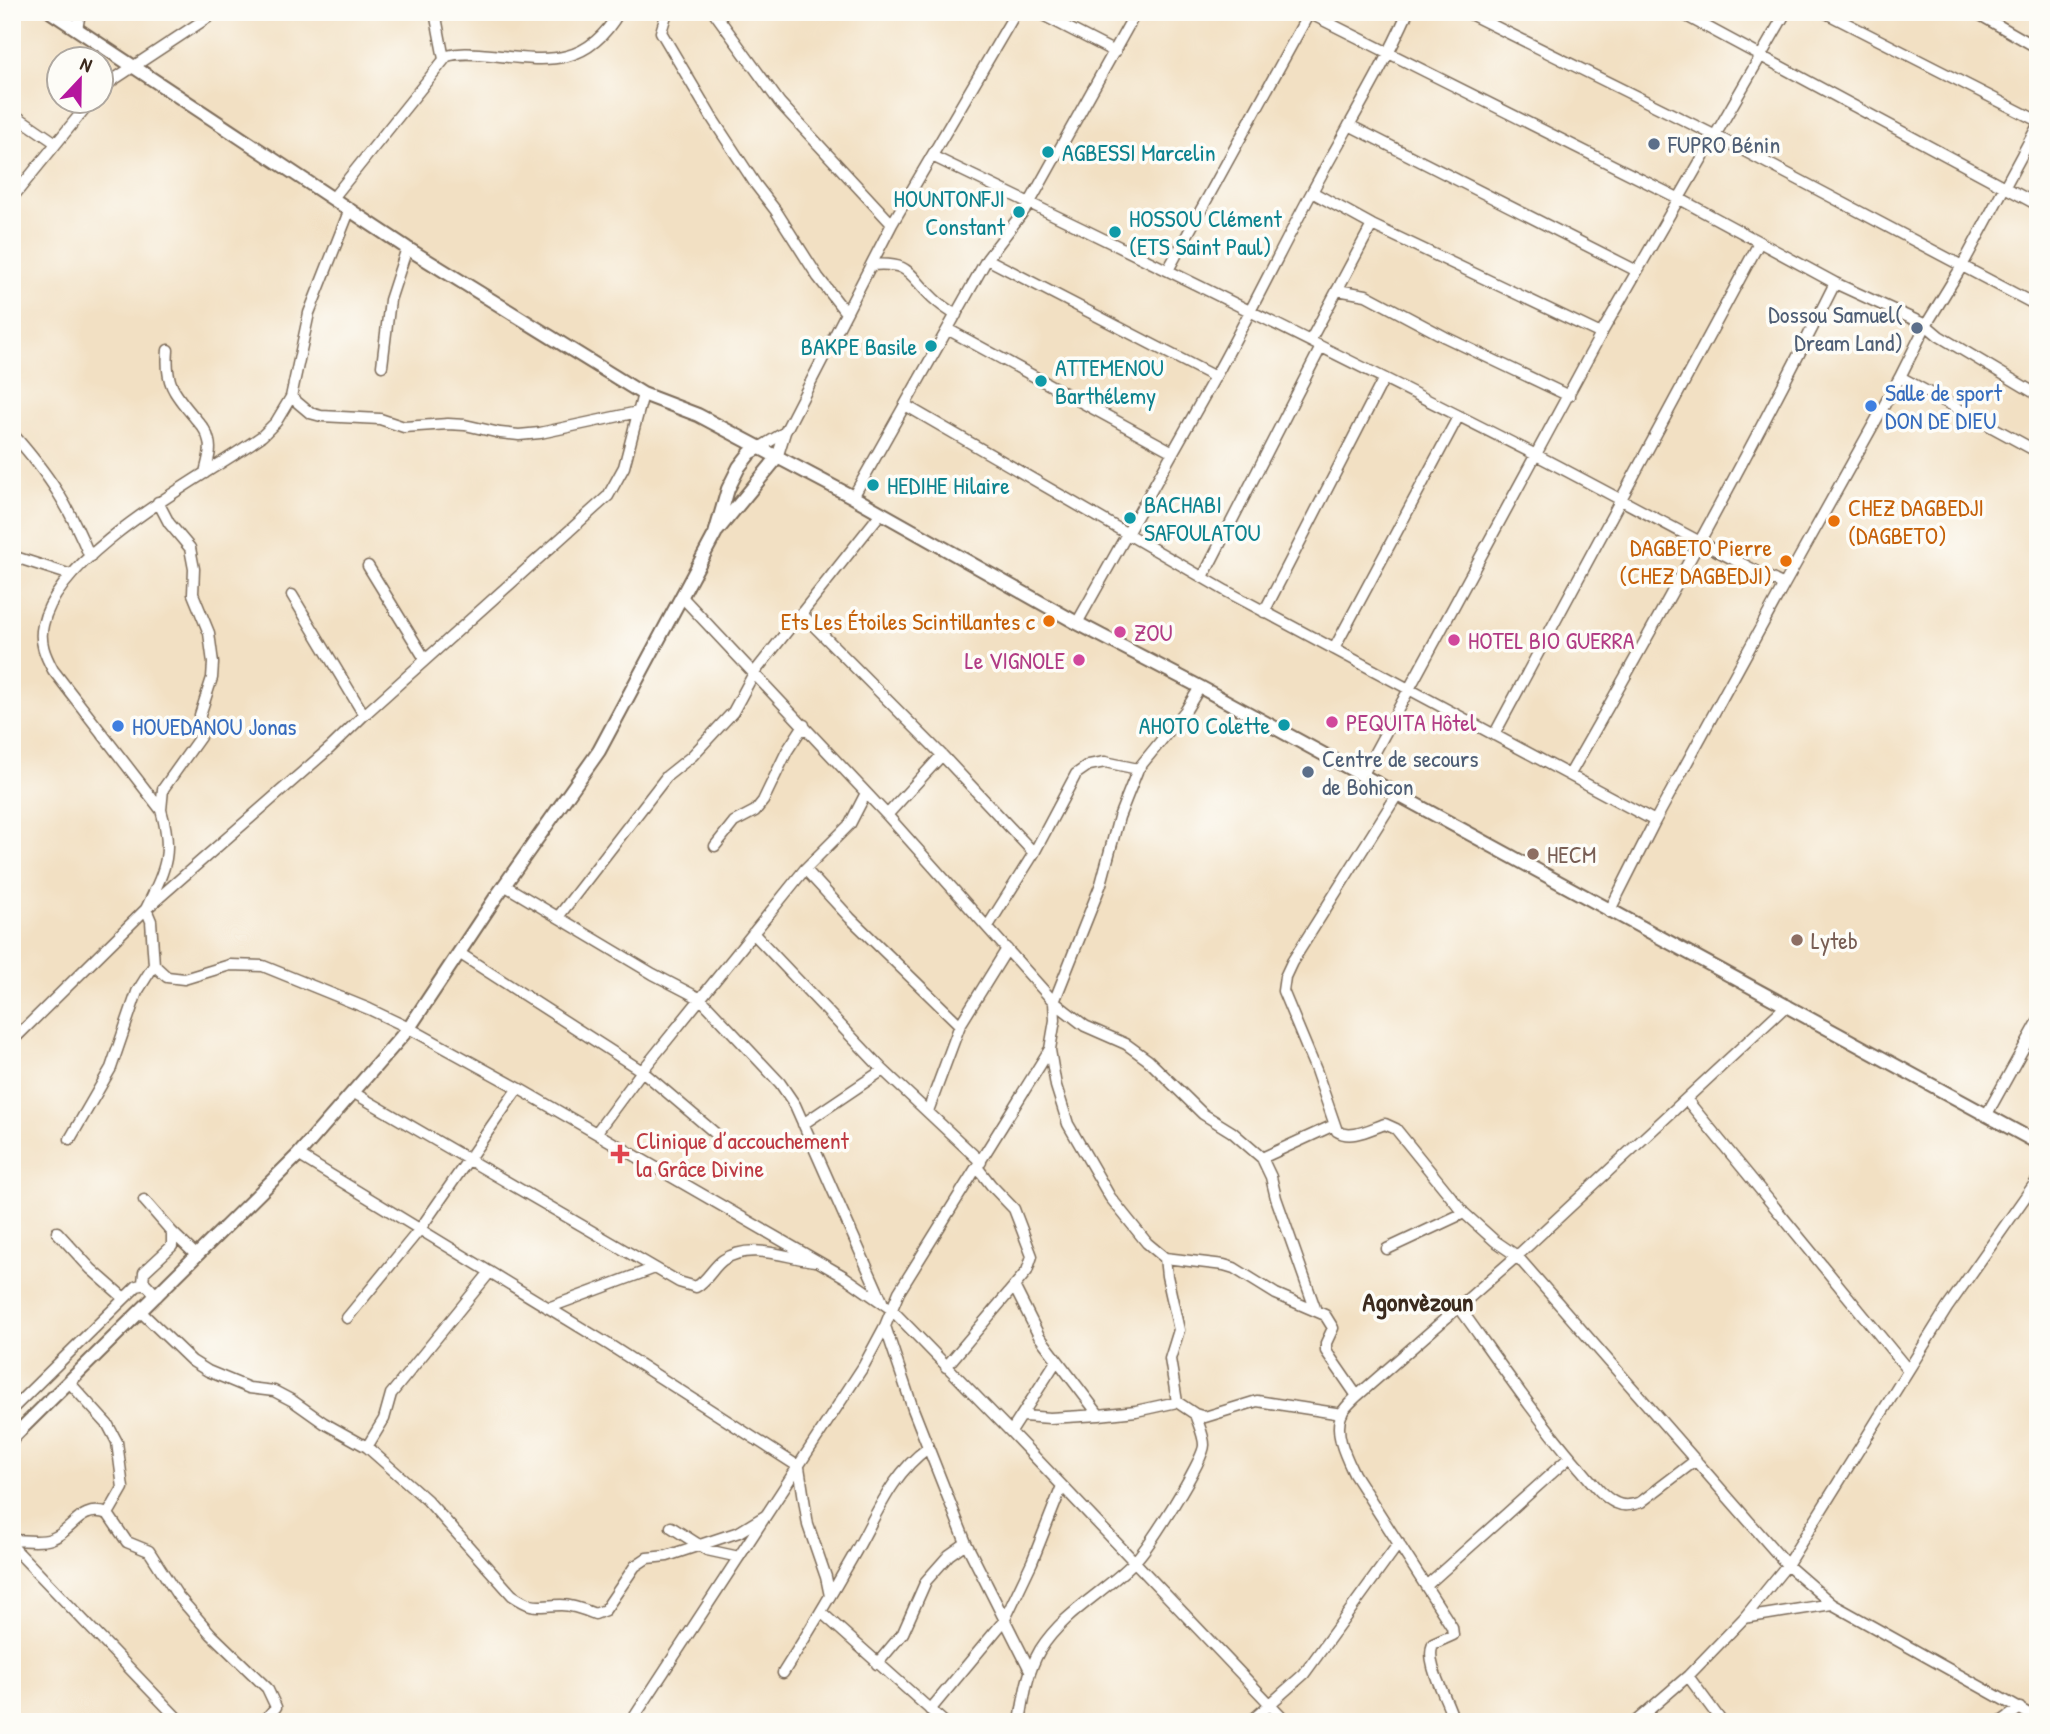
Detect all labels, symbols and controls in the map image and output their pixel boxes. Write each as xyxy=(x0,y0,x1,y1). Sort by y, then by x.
north arrow xyxy=(46,46,116,116)
text: N xyxy=(77,50,96,78)
place label: FUPRO Bénin xyxy=(1667,128,1780,160)
place label: AGBESSI Marcelin xyxy=(1062,136,1216,168)
marker: FUPRO Bénin xyxy=(1646,136,1662,152)
marker: AGBESSI Marcelin xyxy=(1040,144,1056,160)
place label: HOUNTONFJI Constant xyxy=(894,182,1006,242)
place label: HOSSOU Clément (ETS Saint Paul) xyxy=(1129,202,1282,262)
marker: HOUNTONFJI Constant xyxy=(1011,204,1027,220)
marker: HOSSOU Clément (ETS Saint Paul) xyxy=(1107,224,1123,240)
place label: Dossou Samuel( Dream Land) xyxy=(1768,298,1903,358)
marker: Dossou Samuel( Dream Land) xyxy=(1909,320,1925,336)
place label: BAKPE Basile xyxy=(801,330,917,362)
marker: BAKPE Basile xyxy=(923,338,939,354)
place label: ATTEMENOU Barthélemy xyxy=(1055,351,1164,411)
marker: ATTEMENOU Barthélemy xyxy=(1033,373,1049,389)
place label: Salle de sport DON DE DIEU xyxy=(1885,376,2003,436)
marker: Salle de sport DON DE DIEU xyxy=(1863,398,1879,414)
place label: HEDIHE Hilaire xyxy=(887,469,1010,501)
marker: HEDIHE Hilaire xyxy=(865,477,881,493)
place label: BACHABI SAFOULATOU xyxy=(1144,488,1261,548)
place label: CHEZ DAGBEDJI (DAGBETO) xyxy=(1848,491,1984,551)
marker: BACHABI SAFOULATOU xyxy=(1122,510,1138,526)
marker: CHEZ DAGBEDJI (DAGBETO) xyxy=(1826,513,1842,529)
place label: DAGBETO Pierre (CHEZ DAGBEDJI) xyxy=(1619,531,1772,591)
marker: DAGBETO Pierre (CHEZ DAGBEDJI) xyxy=(1778,553,1794,569)
place label: Ets Les Étoiles Scintillantes c xyxy=(781,605,1036,637)
marker: Ets Les Étoiles Scintillantes c xyxy=(1041,613,1057,629)
place label: ZOU xyxy=(1134,616,1173,648)
marker: ZOU xyxy=(1112,624,1128,640)
place label: HOTEL BIO GUERRA xyxy=(1468,624,1635,656)
marker: HOTEL BIO GUERRA xyxy=(1446,632,1462,648)
place label: Le VIGNOLE xyxy=(965,644,1065,676)
marker: Le VIGNOLE xyxy=(1071,652,1087,668)
place label: PEQUITA Hôtel xyxy=(1346,706,1477,738)
place label: AHOTO Colette xyxy=(1139,709,1270,741)
place label: HOUEDANOU Jonas xyxy=(132,710,296,742)
marker: PEQUITA Hôtel xyxy=(1324,714,1340,730)
marker: AHOTO Colette xyxy=(1276,717,1292,733)
marker: HOUEDANOU Jonas xyxy=(110,718,126,734)
place label: Centre de secours de Bohicon xyxy=(1322,742,1478,802)
marker: Centre de secours de Bohicon xyxy=(1300,764,1316,780)
place label: HECM xyxy=(1547,838,1596,870)
marker: HECM xyxy=(1525,846,1541,862)
place label: Lyteb xyxy=(1811,924,1858,956)
marker: Lyteb xyxy=(1789,932,1805,948)
place label: Clinique d’accouchement la Grâce Divine xyxy=(636,1124,850,1184)
marker: Clinique d’accouchement la Grâce Divine xyxy=(610,1144,630,1164)
district label: Agonvèzoun xyxy=(1363,1284,1474,1320)

